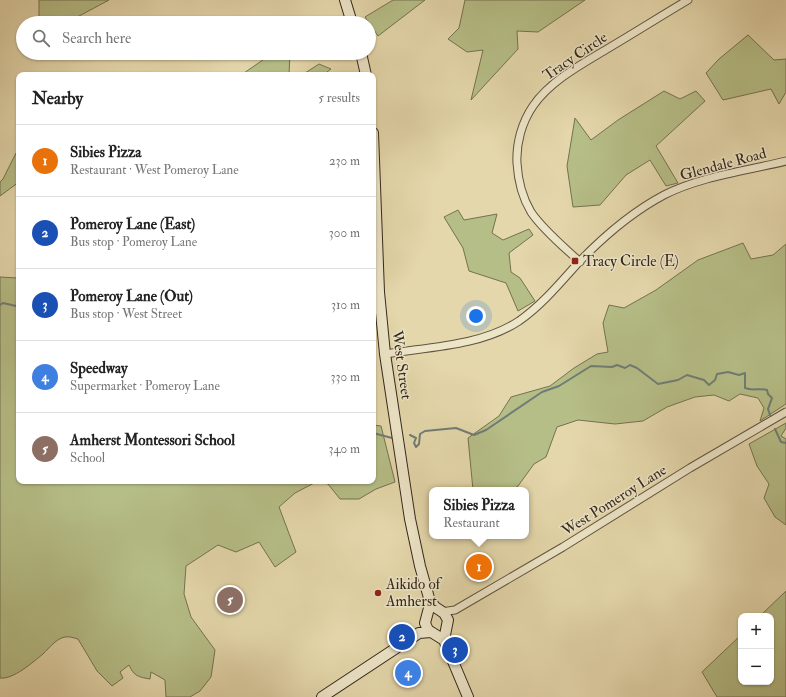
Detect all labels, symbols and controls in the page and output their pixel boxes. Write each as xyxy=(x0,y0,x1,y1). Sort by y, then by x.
search box xyxy=(16,16,376,60)
icon: search xyxy=(30,27,52,49)
street label: Tracy Circle xyxy=(539,28,611,85)
text: Search here xyxy=(62,29,131,48)
text: Nearby xyxy=(32,88,83,109)
text: 5 results xyxy=(318,90,360,106)
text: Sibies Pizza xyxy=(70,143,141,162)
street label: Glendale Road xyxy=(678,144,769,185)
text: 1 xyxy=(43,153,47,169)
text: 230 m xyxy=(329,153,360,169)
text: Restaurant · West Pomeroy Lane xyxy=(70,162,239,178)
text: Pomeroy Lane (East) xyxy=(70,215,195,234)
text: 2 xyxy=(42,225,48,241)
text: 300 m xyxy=(329,225,360,241)
text: Bus stop · Pomeroy Lane xyxy=(70,234,197,250)
place label: Tracy Circle (E) xyxy=(583,252,679,271)
marker: Tracy Circle (E) xyxy=(570,256,580,266)
text: Pomeroy Lane (Out) xyxy=(70,287,193,306)
text: 3 xyxy=(43,297,48,313)
text: 310 m xyxy=(331,297,360,313)
text: Bus stop · West Street xyxy=(70,306,182,322)
your location xyxy=(466,306,486,326)
street label: West Street xyxy=(387,328,416,401)
text: Speedway xyxy=(70,359,128,378)
text: 4 xyxy=(41,369,49,385)
text: 330 m xyxy=(331,369,360,385)
text: Supermarket · Pomeroy Lane xyxy=(70,378,220,394)
text: Amherst Montessori School xyxy=(70,431,235,450)
text: 5 xyxy=(42,441,48,457)
text: 340 m xyxy=(329,441,360,457)
text: School xyxy=(70,450,105,466)
street label: West Pomeroy Lane xyxy=(557,461,670,541)
popup xyxy=(429,487,529,539)
text: Sibies Pizza xyxy=(443,496,515,515)
text: Restaurant xyxy=(443,515,500,531)
pin: 1 xyxy=(466,552,492,582)
place label: Aikido of Amherst xyxy=(385,575,443,611)
pin: 5 xyxy=(217,585,243,615)
marker: Aikido of Amherst xyxy=(373,588,383,598)
map controls xyxy=(738,613,774,685)
button: + xyxy=(738,613,774,649)
pin: 2 xyxy=(389,622,415,652)
pin: 3 xyxy=(442,635,468,665)
button: − xyxy=(738,649,774,685)
pin: 4 xyxy=(395,658,421,688)

